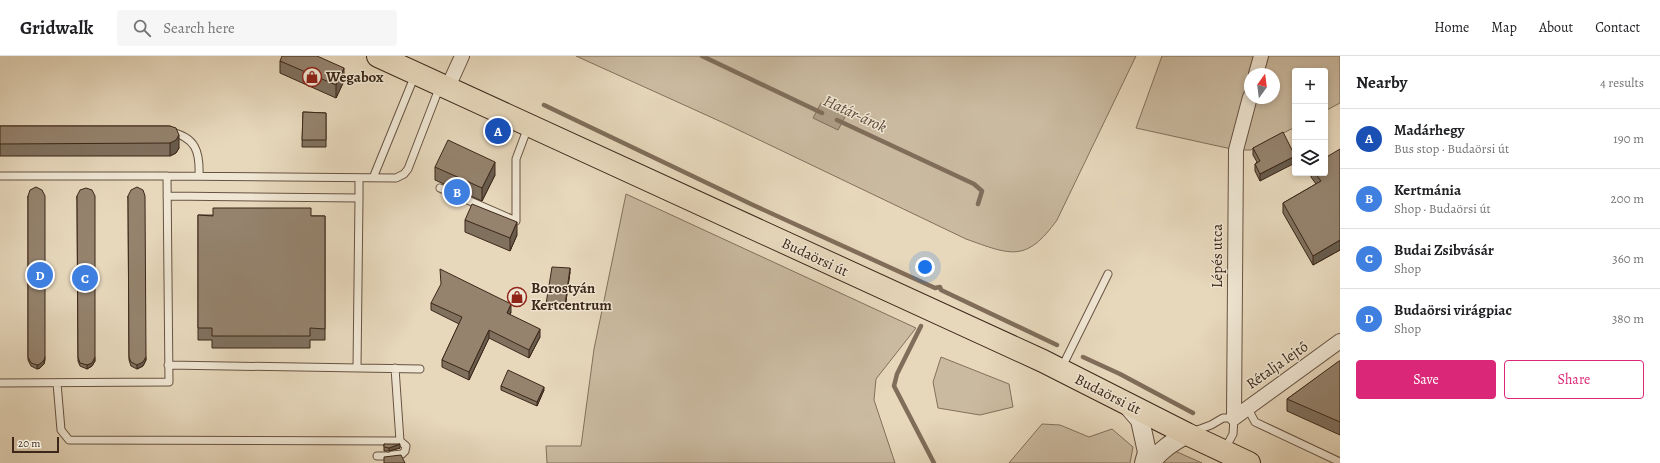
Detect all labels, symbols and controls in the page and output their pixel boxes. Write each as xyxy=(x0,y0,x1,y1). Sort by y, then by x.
search box xyxy=(117,10,397,46)
text: Gridwalk xyxy=(20,15,93,41)
icon: search xyxy=(131,17,153,39)
text: Search here xyxy=(163,18,235,38)
text: Home xyxy=(1434,18,1469,37)
text: Map xyxy=(1491,18,1517,37)
text: About xyxy=(1539,18,1573,37)
text: Contact xyxy=(1595,18,1640,37)
shop icon: Wegabox xyxy=(301,66,323,88)
place label: Wegabox xyxy=(325,67,384,87)
north arrow xyxy=(1244,68,1280,104)
map controls xyxy=(1292,68,1328,176)
button: + xyxy=(1292,68,1328,104)
text: Nearby xyxy=(1356,71,1407,94)
text: 4 results xyxy=(1600,74,1644,91)
water label: Határ-árok xyxy=(820,90,890,138)
button: − xyxy=(1292,104,1328,140)
pin: A xyxy=(485,116,511,146)
text: Madárhegy xyxy=(1394,120,1465,140)
text: A xyxy=(1365,130,1373,147)
text: 190 m xyxy=(1613,130,1644,147)
button: layers xyxy=(1292,140,1328,176)
text: Bus stop · Budaörsi út xyxy=(1394,140,1509,157)
pin: B xyxy=(444,177,470,207)
text: Kertmánia xyxy=(1394,180,1461,200)
text: B xyxy=(1365,190,1373,207)
text: 200 m xyxy=(1611,190,1644,207)
text: Shop · Budaörsi út xyxy=(1394,200,1491,217)
street label: Lépés utca xyxy=(1207,224,1227,288)
street label: Budaörsi út xyxy=(778,233,852,281)
text: Budai Zsibvásár xyxy=(1394,240,1494,260)
text: C xyxy=(1365,250,1373,267)
text: 360 m xyxy=(1612,250,1644,267)
your location xyxy=(915,257,935,277)
pin: D xyxy=(27,260,53,290)
text: Shop xyxy=(1394,260,1421,277)
pin: C xyxy=(72,263,98,293)
place label: Borostyán Kertcentrum xyxy=(531,278,612,315)
shop icon: Borostyán Kertcentrum xyxy=(506,286,528,308)
text: Budaörsi virágpiac xyxy=(1394,300,1512,320)
text: D xyxy=(1364,310,1374,327)
text: 380 m xyxy=(1612,310,1644,327)
text: Shop xyxy=(1394,320,1421,337)
street label: Rétalja lejtő xyxy=(1242,336,1312,394)
button: Save xyxy=(1356,360,1496,399)
button: Share xyxy=(1504,360,1644,399)
street label: Budaörsi út xyxy=(1072,369,1144,419)
scale bar xyxy=(12,435,59,454)
text: 20 m xyxy=(18,436,40,451)

